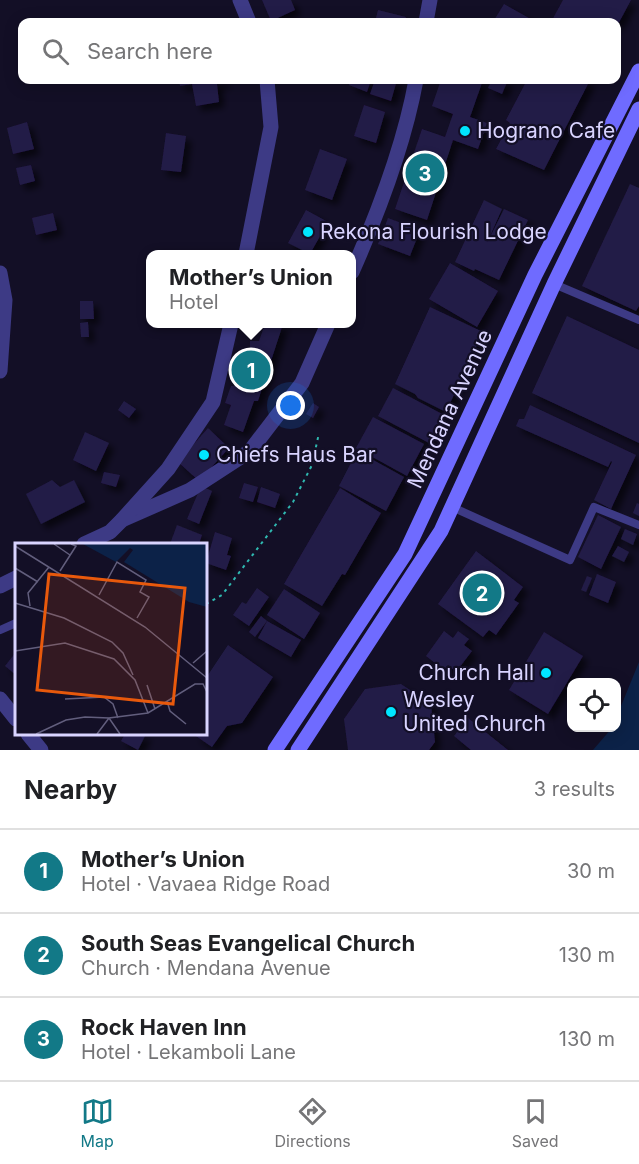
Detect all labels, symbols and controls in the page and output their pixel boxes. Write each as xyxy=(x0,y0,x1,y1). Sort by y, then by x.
search box xyxy=(18,18,621,84)
icon: search xyxy=(39,35,72,68)
text: Search here xyxy=(87,38,213,64)
place label: Hograno Cafe xyxy=(477,118,615,143)
marker: Hograno Cafe xyxy=(458,124,472,138)
pin: 3 xyxy=(406,150,444,195)
place label: Rekona Flourish Lodge xyxy=(320,219,547,244)
marker: Rekona Flourish Lodge xyxy=(301,225,315,239)
popup xyxy=(146,250,356,328)
text: Mother’s Union xyxy=(169,264,333,290)
text: Hotel xyxy=(169,290,219,314)
street label: Mendana Avenue xyxy=(402,325,497,492)
pin: 1 xyxy=(232,348,270,392)
your location xyxy=(276,391,305,420)
place label: Chiefs Haus Bar xyxy=(216,442,376,467)
marker: Chiefs Haus Bar xyxy=(197,448,211,462)
inset map xyxy=(15,543,207,735)
pin: 2 xyxy=(462,570,502,616)
place label: Church Hall xyxy=(418,660,534,685)
marker: Church Hall xyxy=(539,666,553,680)
map controls xyxy=(567,678,621,732)
button: locate xyxy=(567,678,621,732)
place label: Wesley United Church xyxy=(403,687,546,736)
marker: Wesley United Church xyxy=(384,705,398,719)
text: Nearby xyxy=(24,774,117,805)
text: 3 results xyxy=(534,777,615,801)
text: Mother’s Union xyxy=(81,846,245,872)
text: 1 xyxy=(39,859,48,883)
text: 30 m xyxy=(567,859,615,883)
text: Hotel · Vavaea Ridge Road xyxy=(81,872,330,896)
text: South Seas Evangelical Church xyxy=(81,930,415,956)
text: 2 xyxy=(37,943,50,967)
text: 130 m xyxy=(559,943,615,967)
text: Church · Mendana Avenue xyxy=(81,956,331,980)
text: Rock Haven Inn xyxy=(81,1014,247,1040)
text: 3 xyxy=(37,1027,50,1051)
text: 130 m xyxy=(559,1027,615,1051)
text: Hotel · Lekamboli Lane xyxy=(81,1040,296,1064)
tab: Map xyxy=(80,1095,114,1151)
tab: Directions xyxy=(275,1095,351,1151)
tab: Saved xyxy=(512,1095,559,1151)

